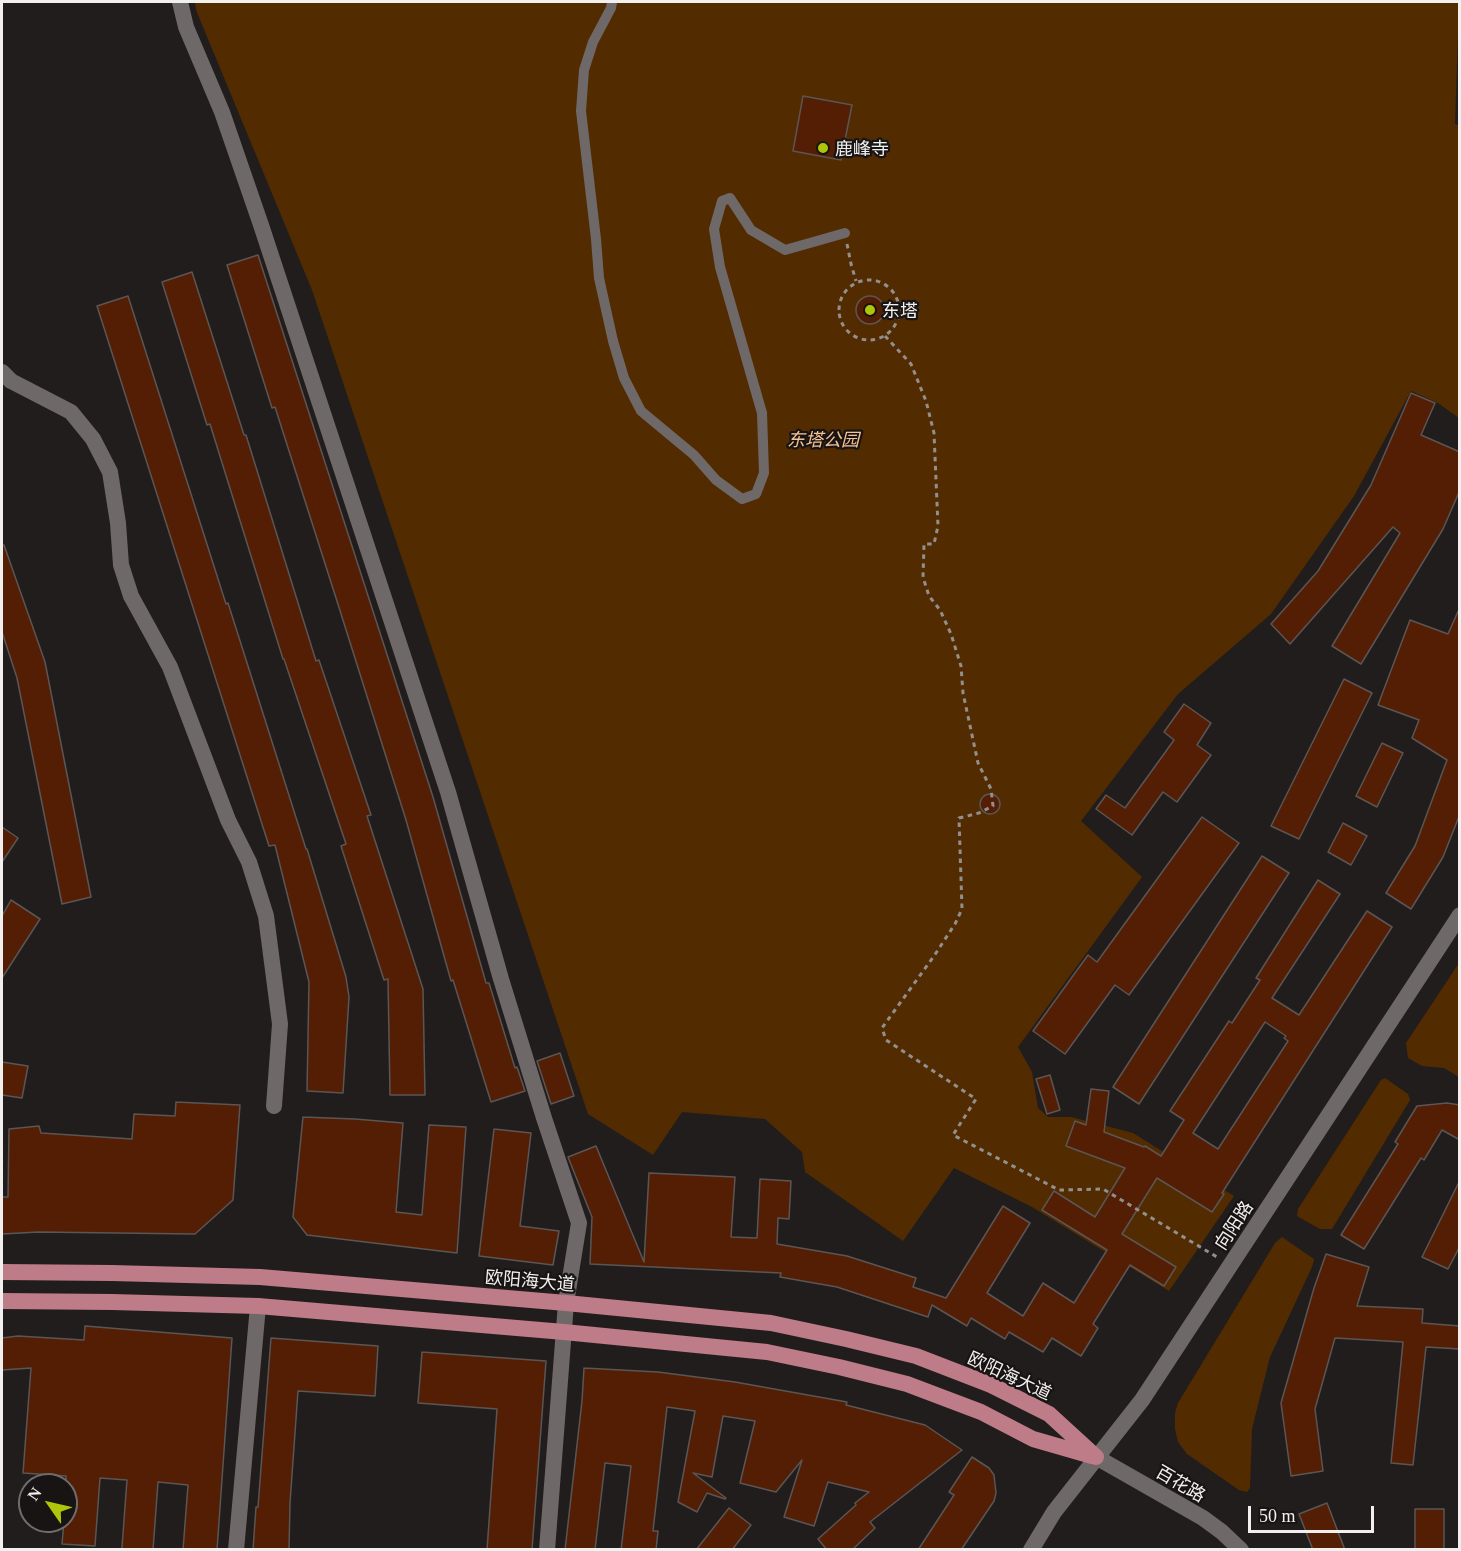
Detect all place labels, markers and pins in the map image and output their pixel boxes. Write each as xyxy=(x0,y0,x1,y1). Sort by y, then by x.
place label: 鹿峰寺 xyxy=(835,137,889,159)
marker: 鹿峰寺 xyxy=(816,141,830,155)
place label: 东塔 xyxy=(882,299,918,321)
marker: 东塔 xyxy=(863,303,877,317)

